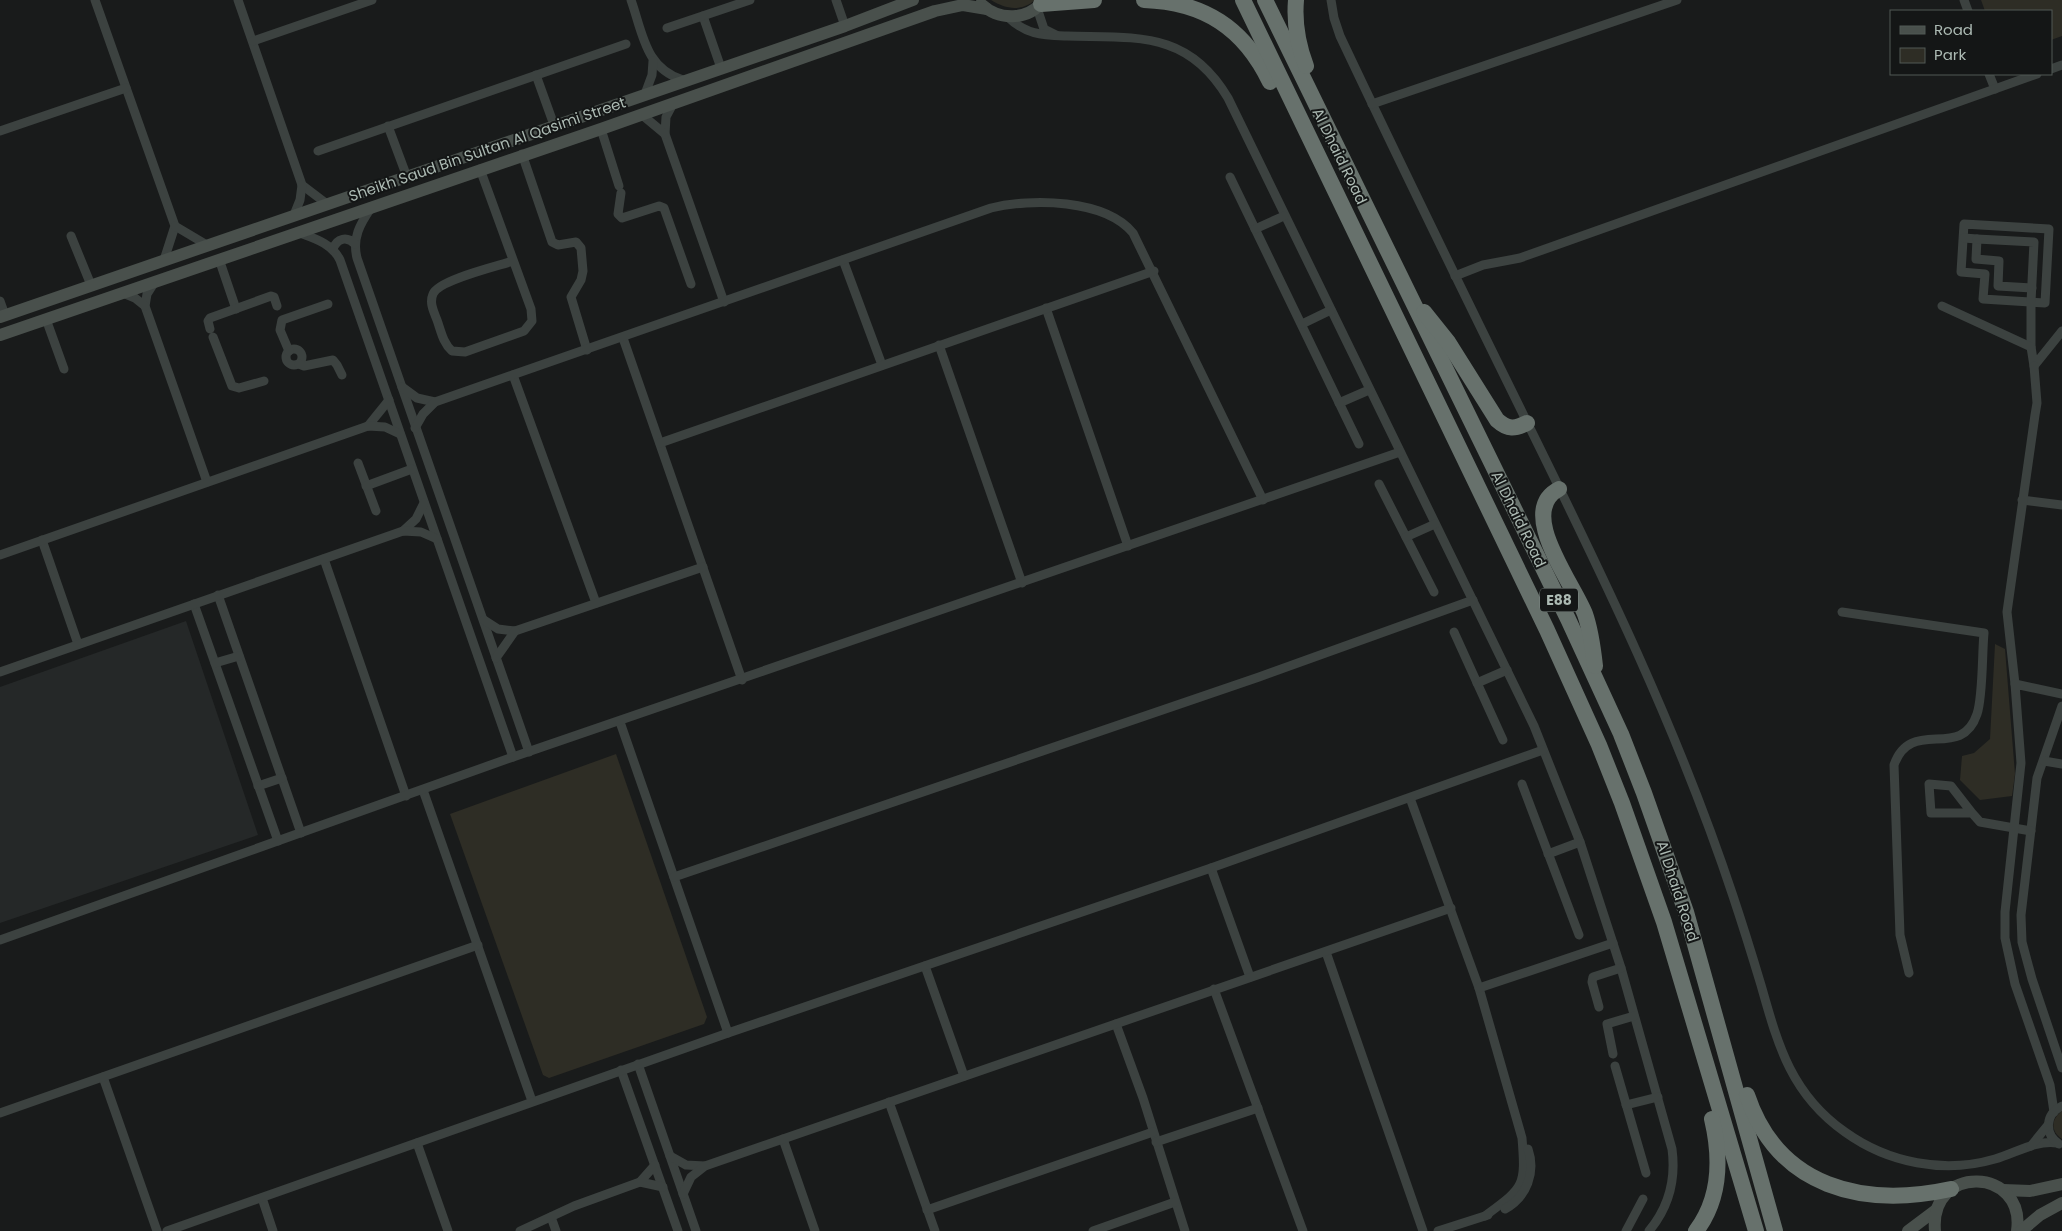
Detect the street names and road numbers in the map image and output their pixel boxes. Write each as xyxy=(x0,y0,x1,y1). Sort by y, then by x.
street label: Sheikh Saud Bin Sultan Al Qasimi Street xyxy=(346,92,628,206)
street label: Al Dhaid Road xyxy=(1308,104,1372,208)
street label: Al Dhaid Road xyxy=(1487,467,1551,571)
road number: E88 xyxy=(1540,588,1578,612)
street label: Al Dhaid Road xyxy=(1652,838,1704,944)

